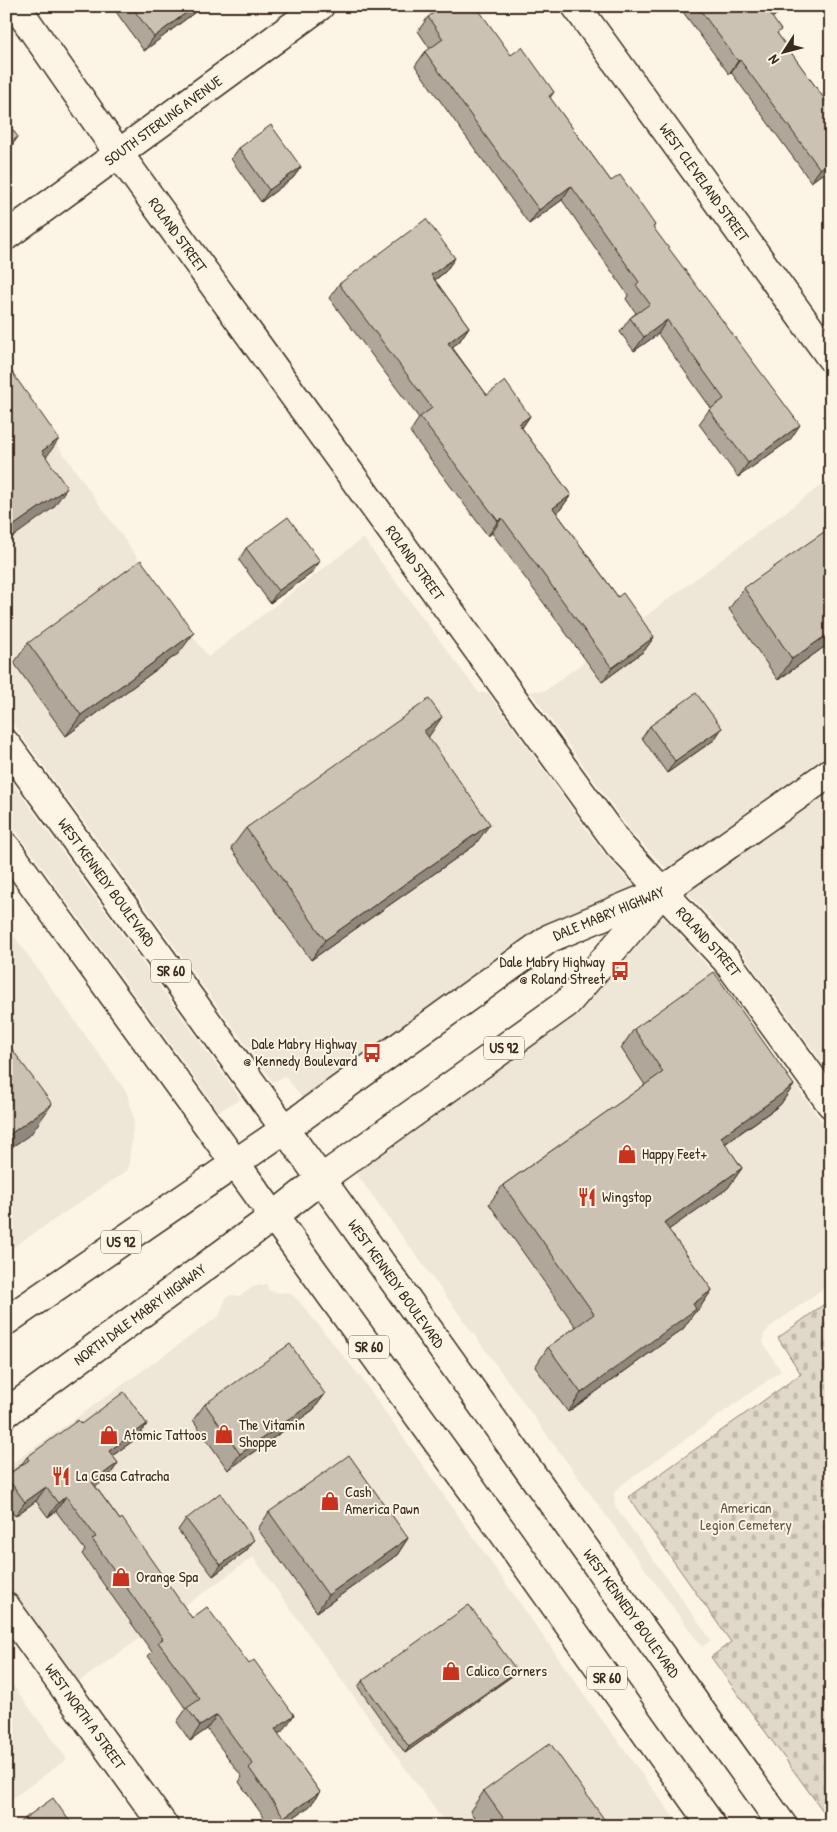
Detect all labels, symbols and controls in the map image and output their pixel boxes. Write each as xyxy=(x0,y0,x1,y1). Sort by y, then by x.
north arrow xyxy=(760,28,810,78)
text: N xyxy=(763,51,783,69)
street label: SOUTH STERLING AVENUE xyxy=(100,70,227,171)
street label: WEST CLEVELAND STREET xyxy=(654,119,755,246)
street label: ROLAND STREET xyxy=(144,193,213,277)
street label: ROLAND STREET xyxy=(381,521,450,605)
street label: WEST KENNEDY BOULEVARD xyxy=(53,814,161,951)
street label: DALE MABRY HIGHWAY xyxy=(550,880,668,946)
street label: ROLAND STREET xyxy=(672,902,747,982)
place label: Dale Mabry Highway @ Roland Street xyxy=(500,951,606,989)
road number: SR 60 xyxy=(151,959,191,982)
bus stop icon: Dale Mabry Highway @ Roland Street xyxy=(609,960,631,982)
place label: Dale Mabry Highway @ Kennedy Boulevard xyxy=(243,1033,357,1071)
road number: US 92 xyxy=(484,1036,524,1060)
bus stop icon: Dale Mabry Highway @ Kennedy Boulevard xyxy=(361,1042,383,1064)
shop icon: Happy Feet+ xyxy=(616,1143,638,1165)
place label: Happy Feet+ xyxy=(642,1143,707,1164)
restaurant icon: Wingstop xyxy=(576,1186,598,1208)
place label: Wingstop xyxy=(602,1186,652,1207)
street label: WEST KENNEDY BOULEVARD xyxy=(343,1215,450,1353)
road number: US 92 xyxy=(101,1230,141,1254)
street label: NORTH DALE MABRY HIGHWAY xyxy=(69,1258,210,1370)
road number: SR 60 xyxy=(349,1335,389,1358)
place label: The Vitamin Shoppe xyxy=(239,1414,305,1452)
shop icon: The Vitamin Shoppe xyxy=(213,1423,235,1445)
shop icon: Atomic Tattoos xyxy=(98,1424,120,1446)
place label: Atomic Tattoos xyxy=(124,1424,207,1445)
restaurant icon: La Casa Catracha xyxy=(50,1465,72,1487)
place label: La Casa Catracha xyxy=(76,1465,169,1486)
place label: Cash America Pawn xyxy=(345,1481,420,1519)
shop icon: Cash America Pawn xyxy=(319,1490,341,1512)
park label: American Legion Cemetery xyxy=(700,1497,792,1535)
street label: WEST KENNEDY BOULEVARD xyxy=(578,1545,685,1683)
shop icon: Orange Spa xyxy=(110,1566,132,1588)
place label: Orange Spa xyxy=(136,1566,198,1587)
street label: WEST NORTH A STREET xyxy=(40,1659,131,1774)
shop icon: Calico Corners xyxy=(440,1660,462,1682)
place label: Calico Corners xyxy=(466,1660,547,1681)
road number: SR 60 xyxy=(587,1666,627,1690)

